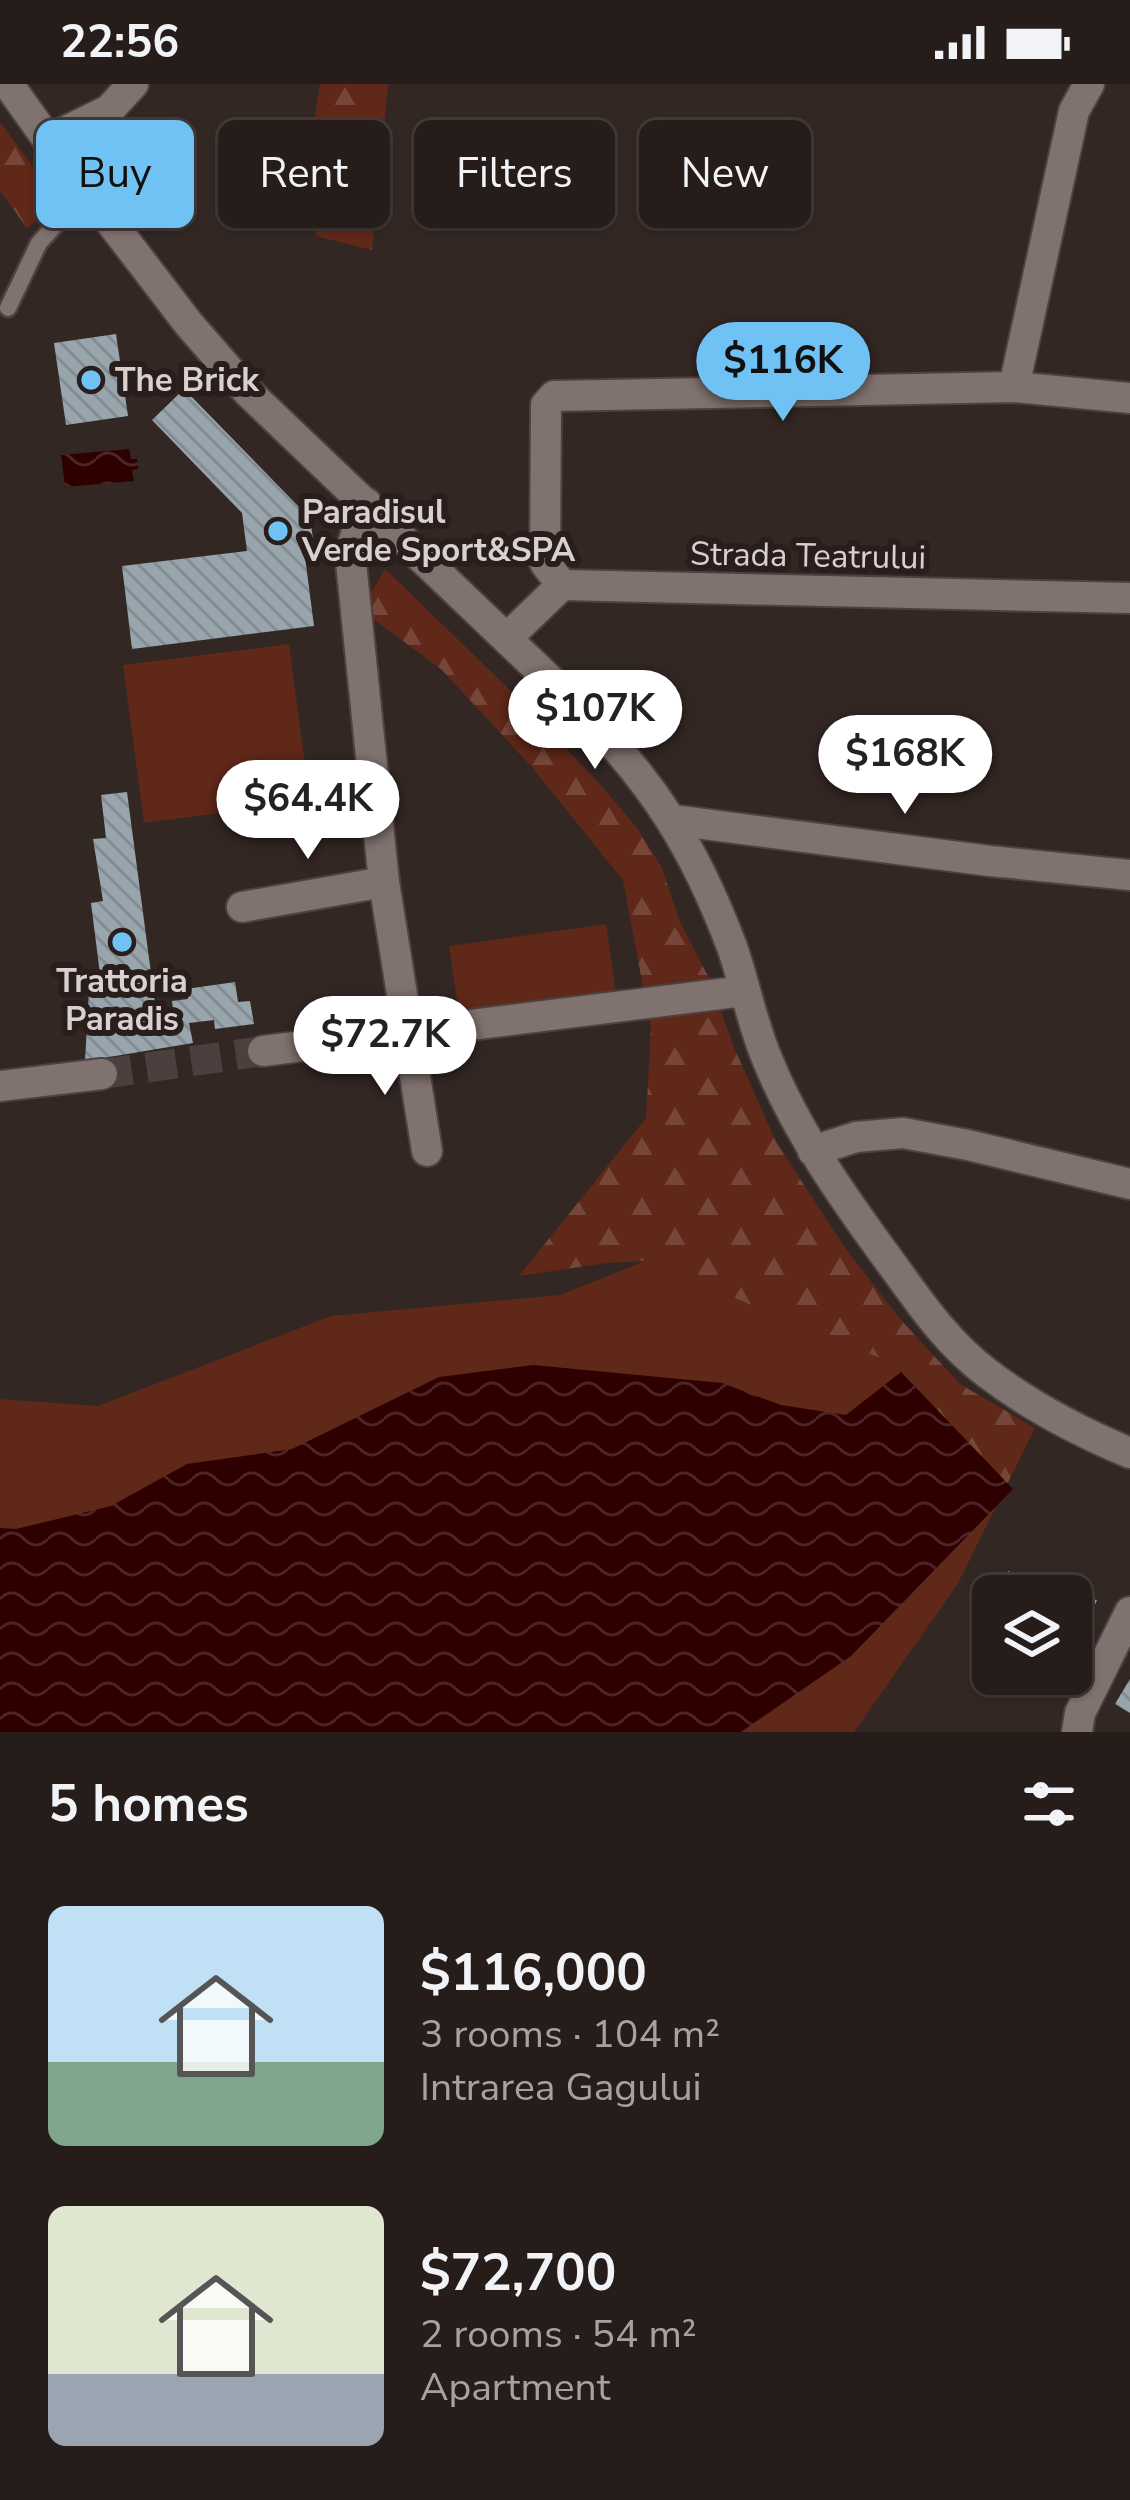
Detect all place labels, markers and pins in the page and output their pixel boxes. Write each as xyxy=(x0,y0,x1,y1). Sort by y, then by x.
pin: $116K xyxy=(699,322,867,424)
place label: The Brick xyxy=(115,358,260,403)
marker: The Brick xyxy=(78,367,104,393)
place label: Paradisul Verde Sport&SPA xyxy=(301,490,576,573)
marker: Paradisul Verde Sport&SPA xyxy=(265,518,291,544)
pin: $107K xyxy=(511,670,679,772)
pin: $168K xyxy=(821,715,989,817)
pin: $64.4K xyxy=(210,760,406,862)
marker: Trattoria Paradis xyxy=(109,929,135,955)
place label: Trattoria Paradis xyxy=(56,959,188,1042)
pin: $72.7K xyxy=(287,996,483,1098)

